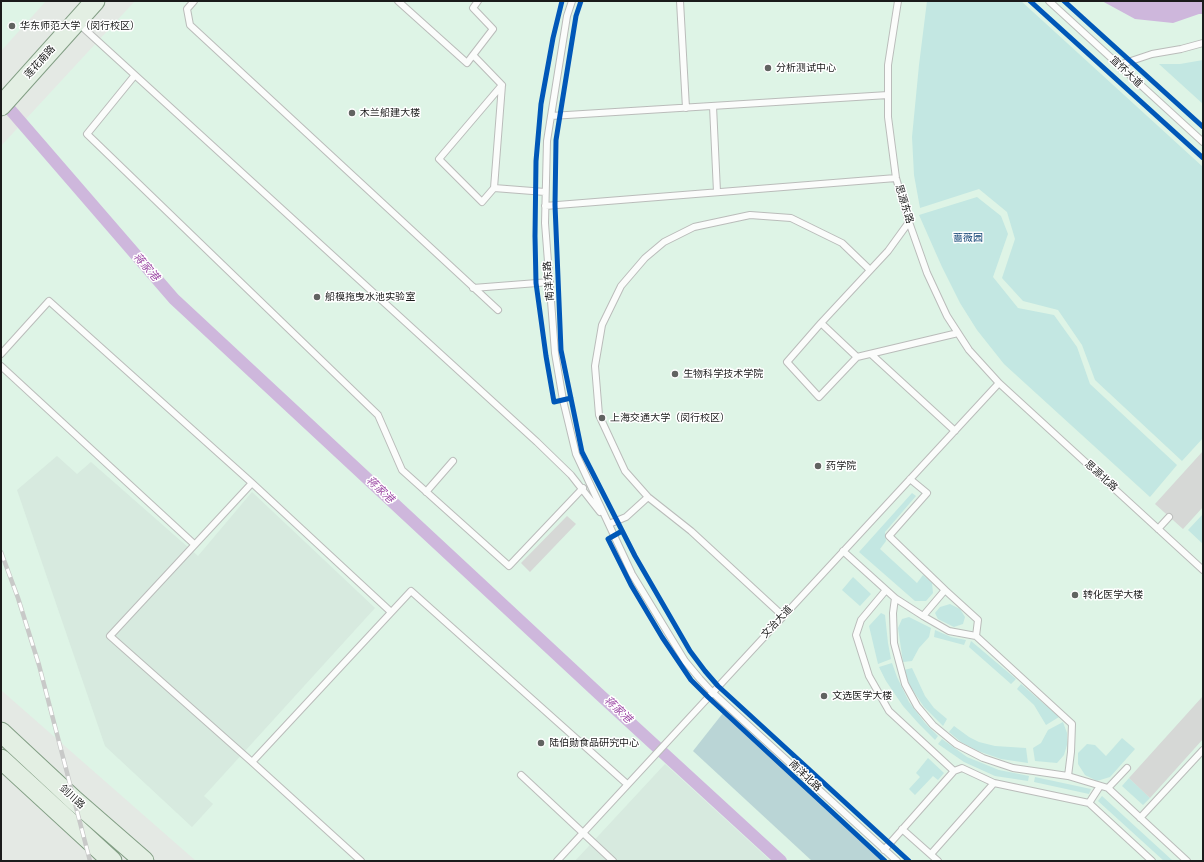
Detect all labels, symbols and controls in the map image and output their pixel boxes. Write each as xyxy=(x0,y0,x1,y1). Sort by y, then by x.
place label: 华东师范大学（闵行校区） xyxy=(20,20,140,32)
marker: 华东师范大学（闵行校区） xyxy=(7,21,17,31)
street label: 莲花南路 xyxy=(22,43,58,81)
street label: 宣怀大道 xyxy=(1107,54,1145,90)
place label: 分析测试中心 xyxy=(776,62,836,74)
marker: 分析测试中心 xyxy=(763,63,773,73)
place label: 木兰船建大楼 xyxy=(360,107,420,119)
marker: 木兰船建大楼 xyxy=(347,108,357,118)
street label: 思源东路 xyxy=(892,183,916,225)
park label: 蔷薇园 xyxy=(953,232,983,244)
water label: 蒋家港 xyxy=(130,250,162,284)
street label: 南洋东路 xyxy=(541,261,557,301)
place label: 船模拖曳水池实验室 xyxy=(325,291,415,303)
marker: 船模拖曳水池实验室 xyxy=(312,292,322,302)
place label: 生物科学技术学院 xyxy=(683,368,763,380)
marker: 生物科学技术学院 xyxy=(670,369,680,379)
place label: 上海交通大学（闵行校区） xyxy=(610,412,730,424)
marker: 上海交通大学（闵行校区） xyxy=(597,413,607,423)
street label: 思源北路 xyxy=(1082,458,1120,494)
place label: 药学院 xyxy=(826,460,856,472)
marker: 药学院 xyxy=(813,461,823,471)
water label: 蒋家港 xyxy=(363,474,397,506)
place label: 转化医学大楼 xyxy=(1083,589,1143,601)
marker: 转化医学大楼 xyxy=(1070,590,1080,600)
street label: 文治大道 xyxy=(759,603,795,641)
place label: 文选医学大楼 xyxy=(832,690,892,702)
marker: 文选医学大楼 xyxy=(819,691,829,701)
water label: 蒋家港 xyxy=(601,694,635,726)
place label: 陆伯勋食品研究中心 xyxy=(549,737,639,749)
marker: 陆伯勋食品研究中心 xyxy=(536,738,546,748)
street label: 南洋北路 xyxy=(786,758,824,794)
street label: 剑川路 xyxy=(57,783,87,811)

